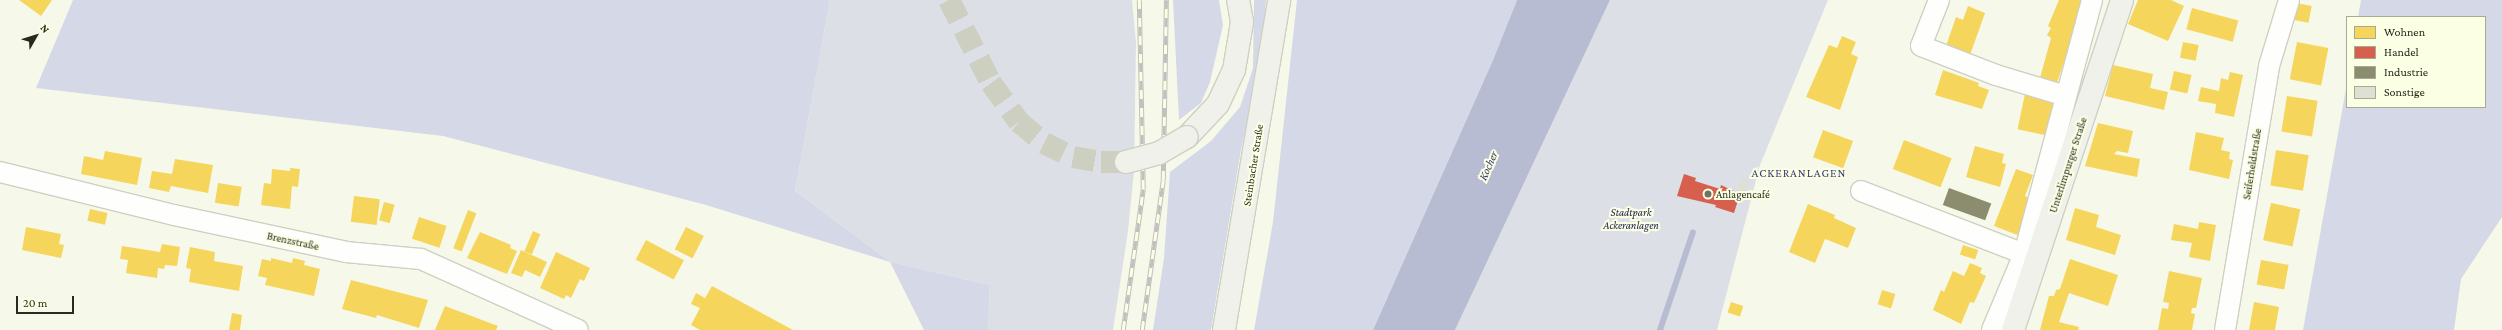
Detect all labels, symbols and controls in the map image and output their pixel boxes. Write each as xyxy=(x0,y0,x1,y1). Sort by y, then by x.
north arrow xyxy=(16,16,56,56)
legend xyxy=(2346,16,2486,108)
text: N xyxy=(38,22,52,35)
text: Wohnen xyxy=(2384,25,2425,39)
text: Handel xyxy=(2384,45,2419,59)
text: Industrie xyxy=(2384,65,2428,79)
text: Sonstige xyxy=(2384,85,2425,99)
street label: Unterlimpurger Straße xyxy=(2046,116,2090,214)
street label: Steinbacher Straße xyxy=(1240,123,1266,207)
street label: Seiferheldstraße xyxy=(2240,127,2264,201)
water label: Kocher xyxy=(1476,149,1502,183)
district label: ACKERANLAGEN xyxy=(1751,167,1847,181)
place label: Anlagencafé xyxy=(1716,187,1770,201)
marker: Anlagencafé xyxy=(1703,189,1713,199)
park label: Stadtpark Ackeranlagen xyxy=(1603,206,1659,232)
street label: Brenzstraße xyxy=(266,229,320,253)
scale bar xyxy=(18,288,76,314)
text: 20 m xyxy=(23,296,47,310)

